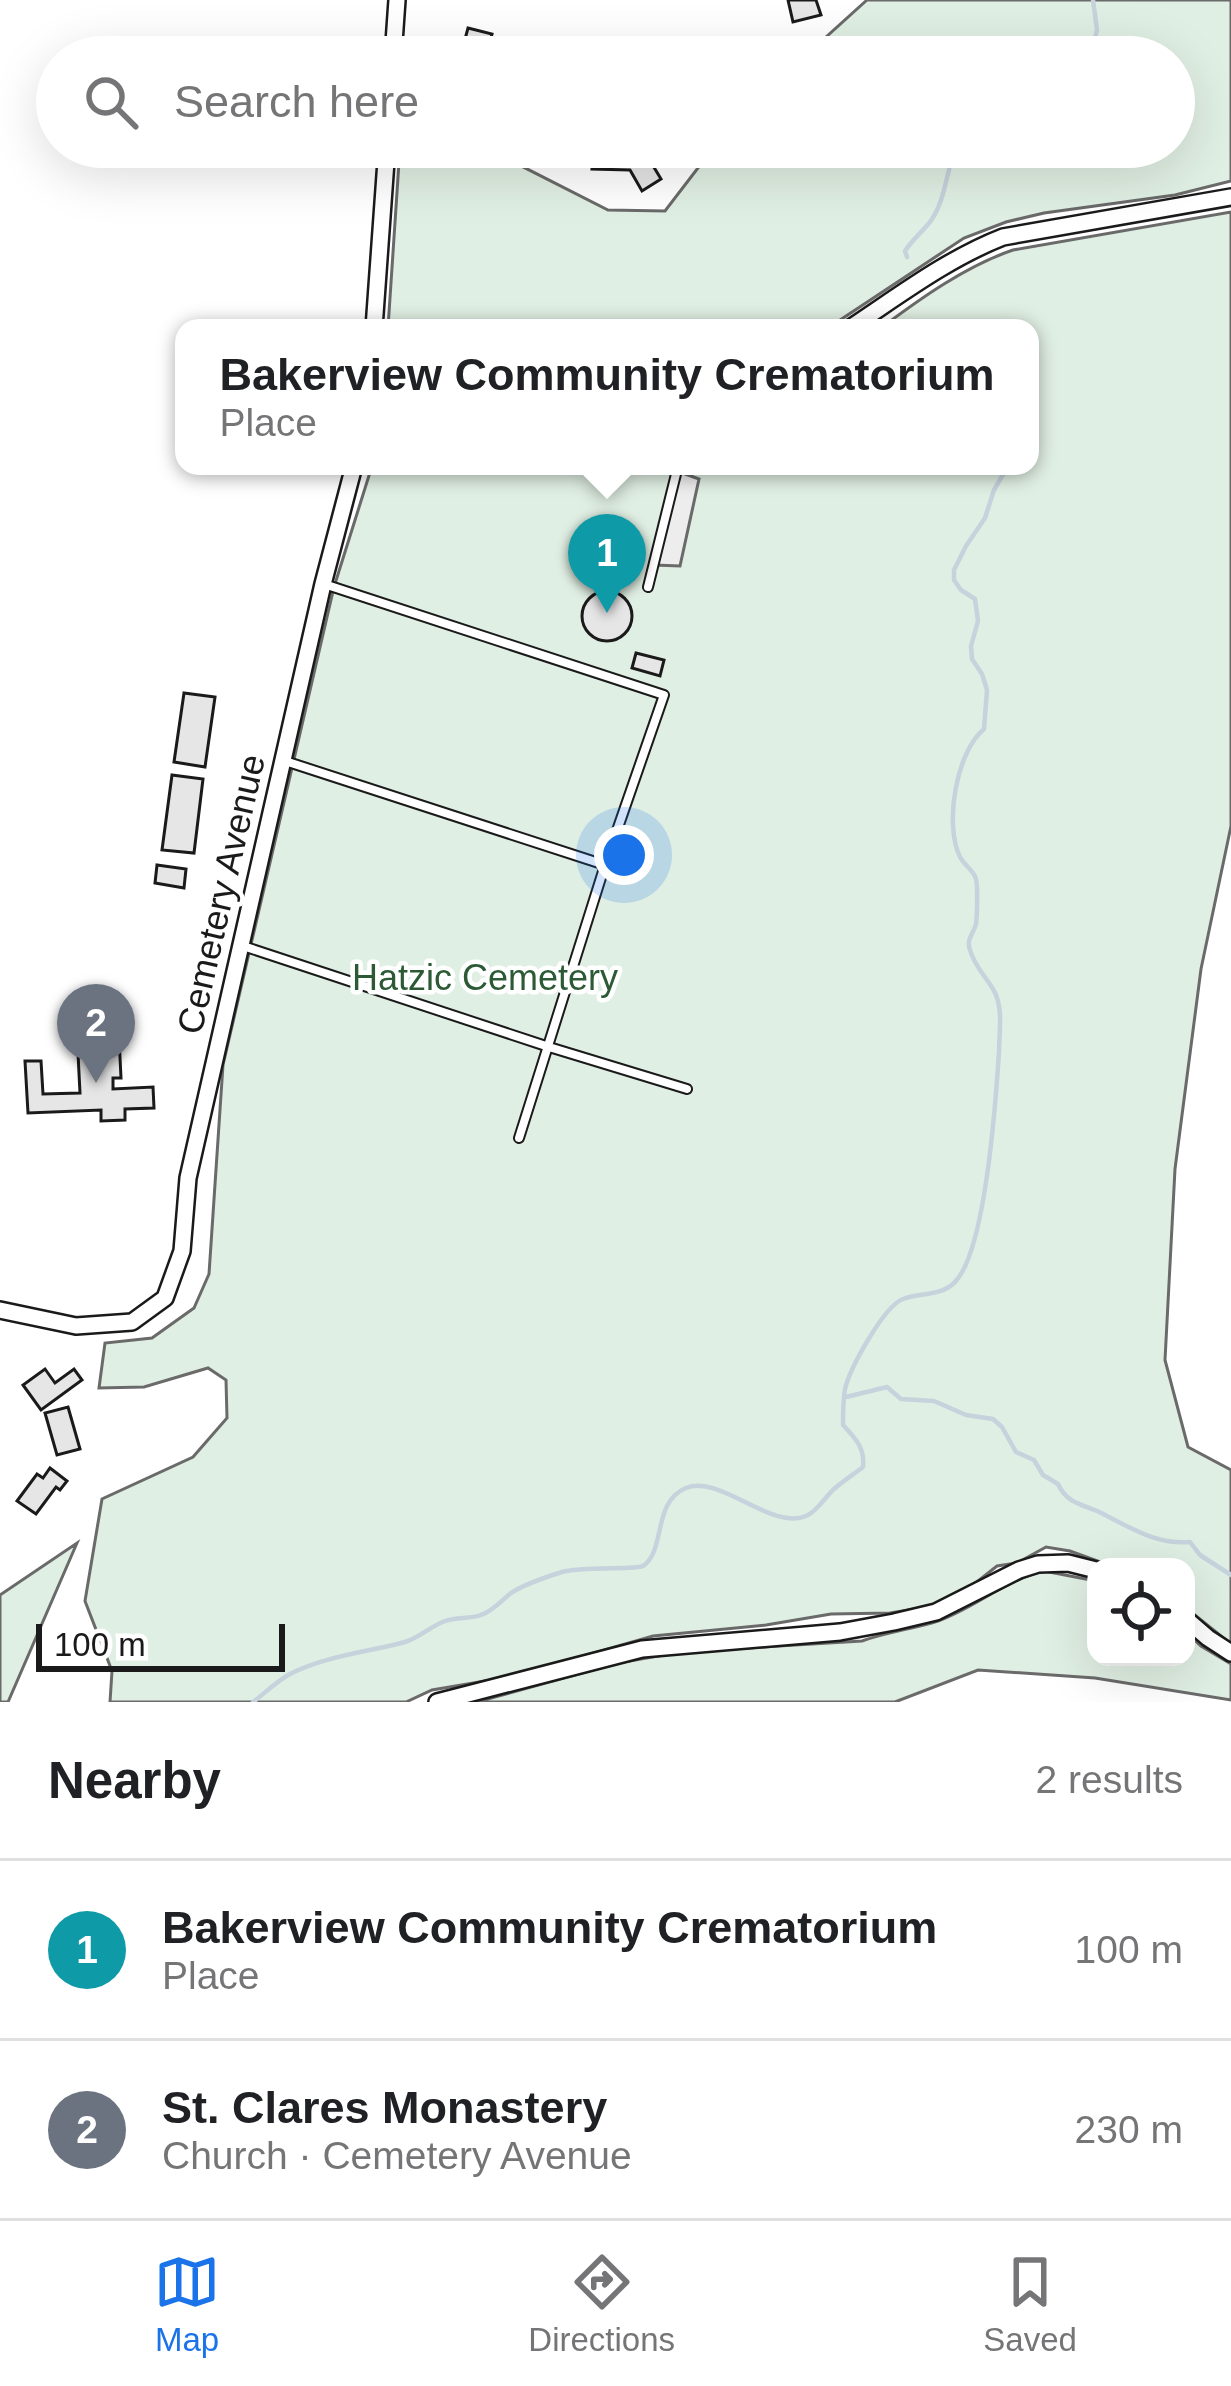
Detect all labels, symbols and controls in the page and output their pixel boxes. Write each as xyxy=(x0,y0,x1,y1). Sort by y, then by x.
search box xyxy=(36,36,1195,168)
icon: search xyxy=(78,69,144,135)
text: Search here xyxy=(174,76,419,127)
popup xyxy=(175,319,1039,475)
text: Bakerview Community Crematorium xyxy=(219,349,995,400)
text: Place xyxy=(219,401,317,444)
pin: 1 xyxy=(568,514,646,613)
street label: Cemetery Avenue xyxy=(169,750,273,1038)
your location xyxy=(594,825,654,885)
park label: Hatzic Cemetery xyxy=(352,957,618,998)
pin: 2 xyxy=(57,984,135,1083)
map controls xyxy=(1087,1558,1195,1666)
button: locate xyxy=(1087,1558,1195,1666)
scale bar xyxy=(36,1618,285,1671)
text: 100 m xyxy=(54,1626,146,1663)
text: Nearby xyxy=(48,1752,221,1809)
text: 2 results xyxy=(1036,1758,1183,1801)
text: Bakerview Community Crematorium xyxy=(162,1902,937,1953)
text: 1 xyxy=(76,1928,98,1971)
text: 100 m xyxy=(1075,1928,1183,1971)
text: Place xyxy=(162,1954,260,1997)
text: St. Clares Monastery xyxy=(162,2082,607,2133)
text: 2 xyxy=(76,2108,98,2151)
text: 230 m xyxy=(1075,2108,1183,2151)
text: Church · Cemetery Avenue xyxy=(162,2134,632,2177)
tab: Map xyxy=(154,2249,220,2359)
tab: Directions xyxy=(528,2249,675,2359)
tab: Saved xyxy=(983,2249,1077,2359)

